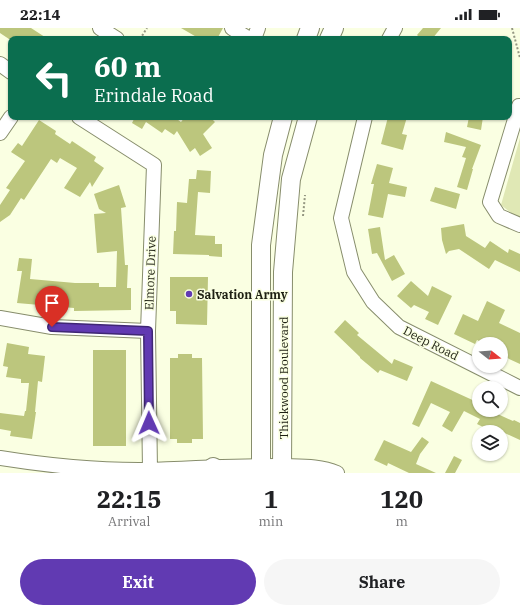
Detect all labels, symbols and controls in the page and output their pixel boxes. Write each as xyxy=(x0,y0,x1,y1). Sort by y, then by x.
text: 22:14 xyxy=(20,5,61,24)
text: 60 m xyxy=(94,48,161,85)
icon: left xyxy=(28,52,80,104)
text: Erindale Road xyxy=(94,84,214,107)
street label: Elmore Drive xyxy=(141,236,159,310)
pin xyxy=(35,286,69,327)
place label: Salvation Army xyxy=(197,287,288,302)
marker: Salvation Army xyxy=(184,289,194,299)
icon: arrive xyxy=(41,292,63,314)
street label: Thickwood Boulevard xyxy=(276,316,291,440)
street label: Deep Road xyxy=(401,323,461,363)
north arrow xyxy=(472,337,508,373)
map controls xyxy=(472,337,508,461)
button: search xyxy=(472,381,508,417)
position arrow xyxy=(128,402,170,444)
button: layers xyxy=(472,425,508,461)
text: 22:15 xyxy=(97,483,162,515)
text: 1 xyxy=(264,483,278,515)
text: 120 xyxy=(380,483,423,515)
text: Arrival xyxy=(108,513,150,530)
text: min xyxy=(258,513,283,530)
text: m xyxy=(395,513,408,530)
button: Exit xyxy=(20,559,256,605)
button: Share xyxy=(264,559,500,605)

